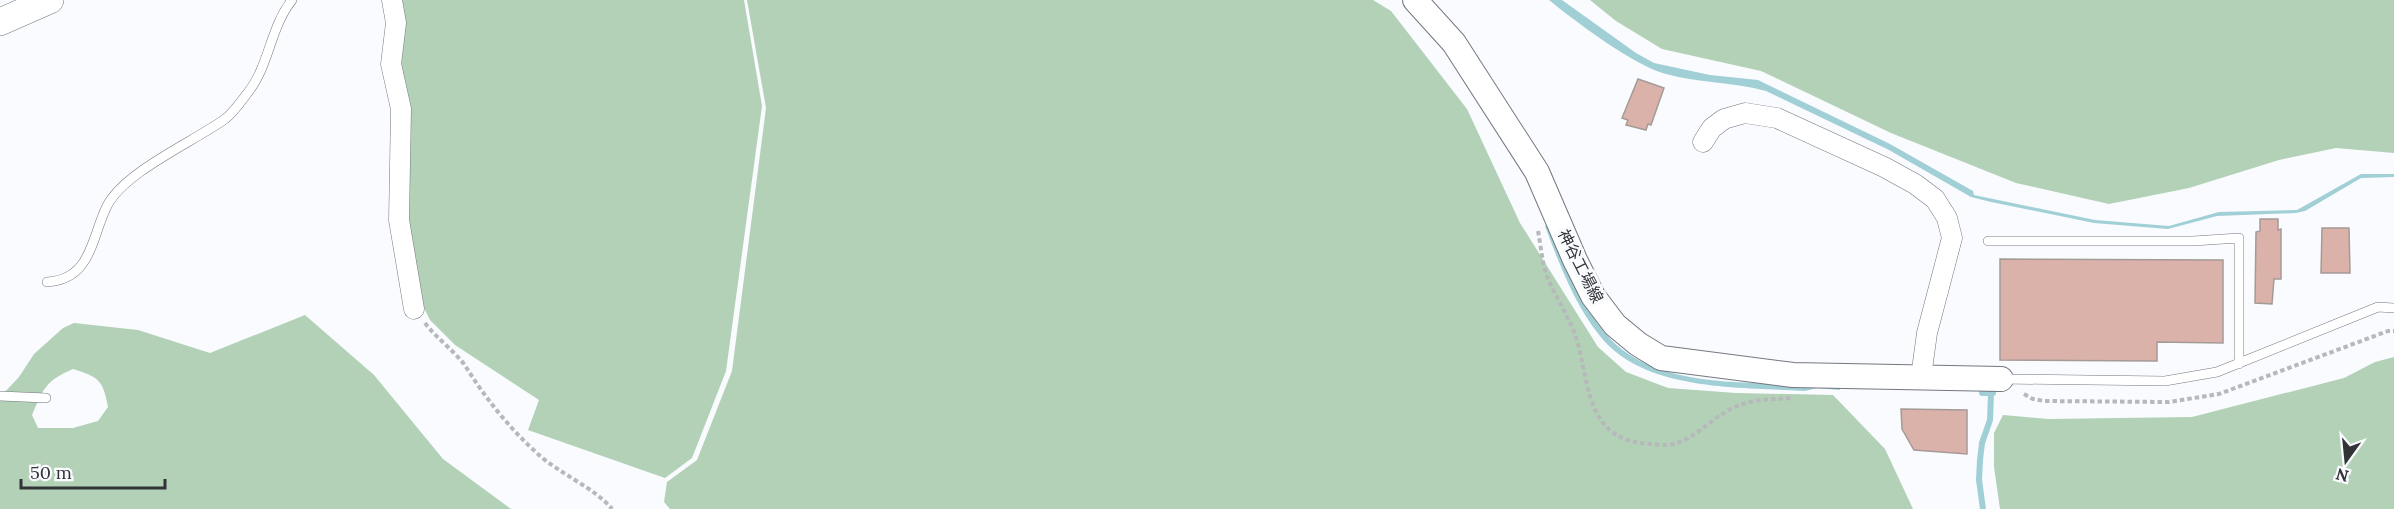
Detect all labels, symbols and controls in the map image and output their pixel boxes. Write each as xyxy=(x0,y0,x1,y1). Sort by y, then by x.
street label: 神谷工場線 xyxy=(1554,226,1608,306)
north arrow xyxy=(2316,431,2376,491)
scale bar xyxy=(21,452,165,490)
text: 50 m xyxy=(30,461,72,484)
text: N xyxy=(2334,464,2351,487)

